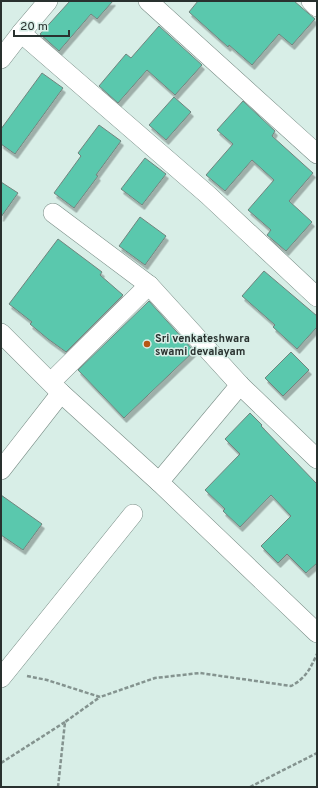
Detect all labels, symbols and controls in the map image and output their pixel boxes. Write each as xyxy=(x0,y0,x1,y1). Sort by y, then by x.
scale bar xyxy=(14,12,69,38)
text: 20 m xyxy=(20,19,48,35)
place label: Sri venkateshwara swami devalayam xyxy=(155,332,250,359)
marker: Sri venkateshwara swami devalayam xyxy=(142,339,152,349)

